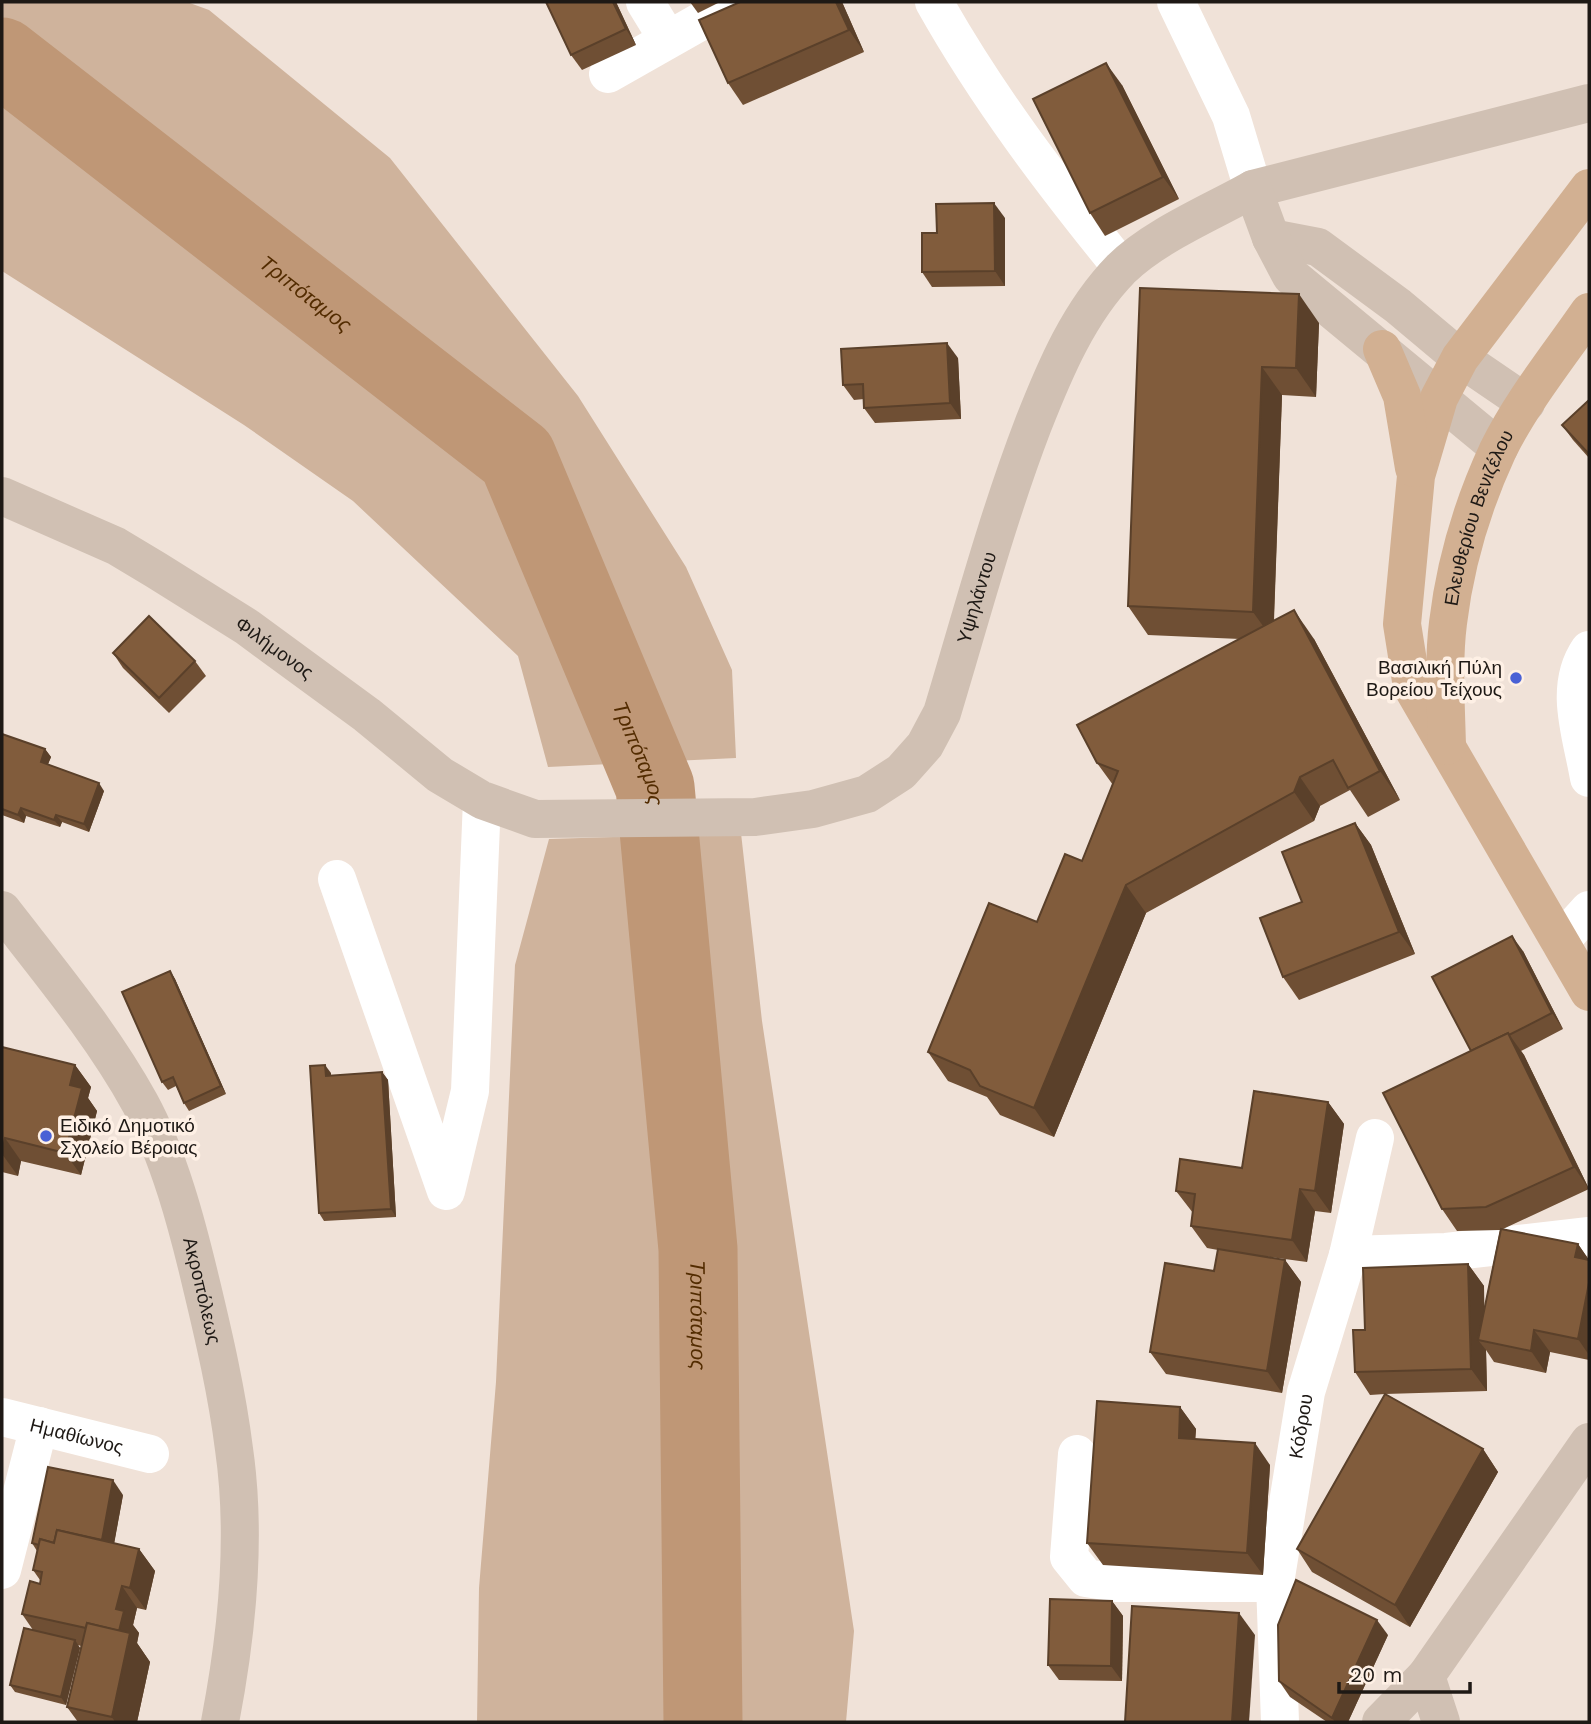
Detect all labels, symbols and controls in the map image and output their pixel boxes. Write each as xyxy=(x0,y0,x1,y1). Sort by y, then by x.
water label: Τριπόταμος xyxy=(255,250,358,337)
street label: Ελευθερίου Βενιζέλου xyxy=(1439,426,1518,607)
street label: Υψηλάντου xyxy=(952,549,1001,646)
street label: Φιλήμονος xyxy=(232,611,318,684)
place label: Βασιλική Πύλη Βορείου Τείχους xyxy=(1366,656,1502,701)
marker: Βασιλική Πύλη Βορείου Τείχους xyxy=(1508,670,1524,686)
water label: Τριπόταμος xyxy=(608,697,669,807)
place label: Ειδικό Δημοτικό Σχολείο Βέροιας xyxy=(60,1114,198,1159)
marker: Ειδικό Δημοτικό Σχολείο Βέροιας xyxy=(38,1128,54,1144)
street label: Ακροπόλεως xyxy=(179,1235,226,1346)
water label: Τριπόταμος xyxy=(686,1260,712,1371)
street label: Κόδρου xyxy=(1284,1392,1317,1460)
street label: Ημαθίωνος xyxy=(28,1413,126,1458)
scale bar xyxy=(1339,1650,1470,1694)
text: 20 m xyxy=(1350,1662,1402,1687)

